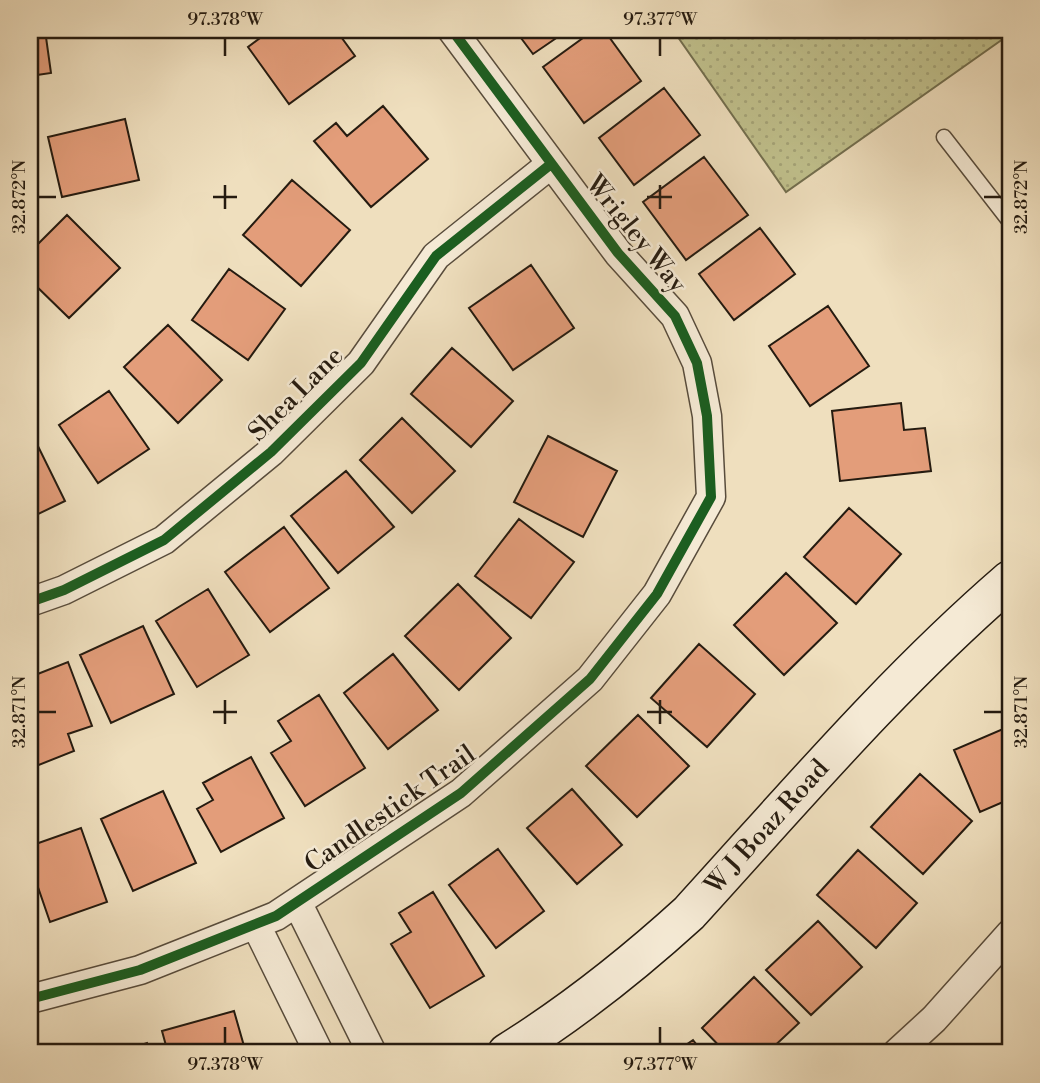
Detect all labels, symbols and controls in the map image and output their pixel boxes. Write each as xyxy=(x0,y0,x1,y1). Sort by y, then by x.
text: 97.378°W xyxy=(187,8,264,31)
text: 97.377°W xyxy=(623,8,698,31)
text: 32.872°N xyxy=(8,159,31,234)
text: 32.872°N xyxy=(1010,159,1033,234)
street label: Wrigley Way xyxy=(578,168,694,300)
street label: Shea Lane xyxy=(242,340,350,448)
text: 32.871°N xyxy=(8,675,31,748)
text: 32.871°N xyxy=(1010,675,1033,748)
street label: Candlestick Trail xyxy=(298,738,482,880)
street label: W J Boaz Road xyxy=(697,753,836,902)
text: 97.378°W xyxy=(187,1053,264,1076)
text: 97.377°W xyxy=(623,1053,698,1076)

